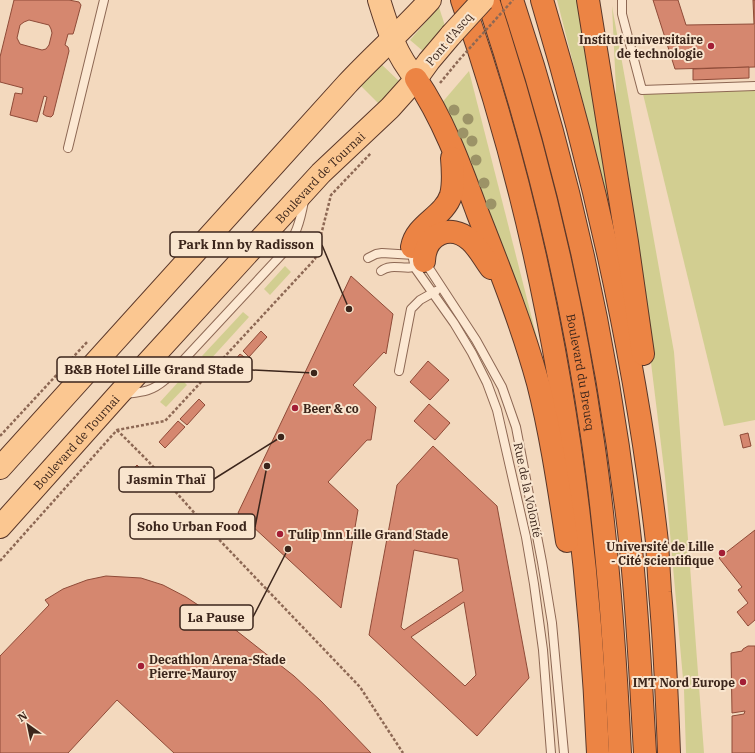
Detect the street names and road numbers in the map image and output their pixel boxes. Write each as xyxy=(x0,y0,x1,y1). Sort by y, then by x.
street label: Pont d'Ascq xyxy=(422,9,476,69)
street label: Boulevard de Tournai xyxy=(272,128,368,226)
street label: Boulevard du Breucq xyxy=(564,312,599,432)
street label: Boulevard de Tournai xyxy=(30,391,122,492)
street label: Rue de la Volonté xyxy=(511,441,545,539)

